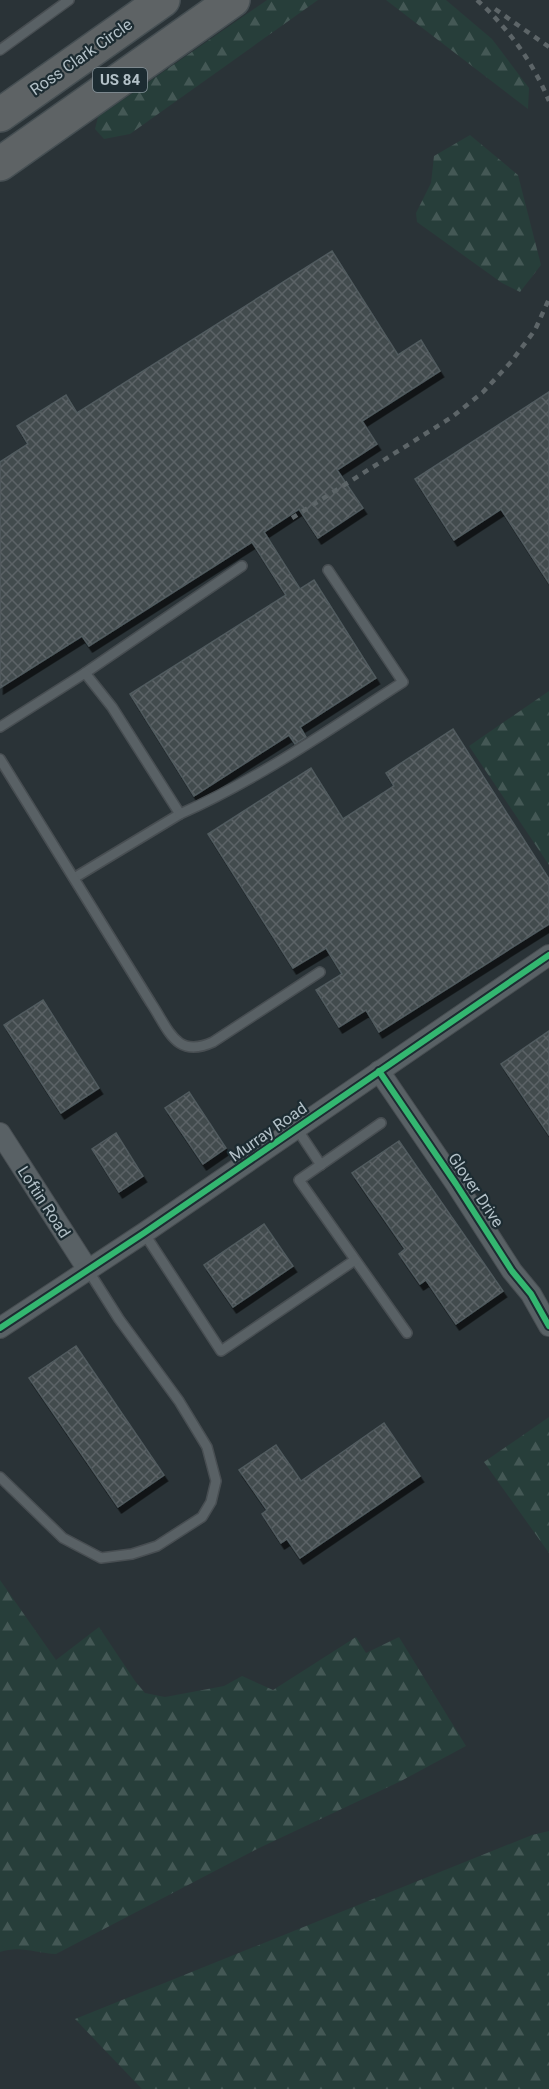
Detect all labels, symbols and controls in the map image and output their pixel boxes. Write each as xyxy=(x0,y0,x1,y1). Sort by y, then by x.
street label: Ross Clark Circle xyxy=(26,15,136,99)
road number: US 84 xyxy=(93,68,147,92)
street label: Murray Road xyxy=(226,1098,310,1166)
street label: Glover Drive xyxy=(444,1149,508,1231)
street label: Loftin Road xyxy=(14,1162,74,1242)

